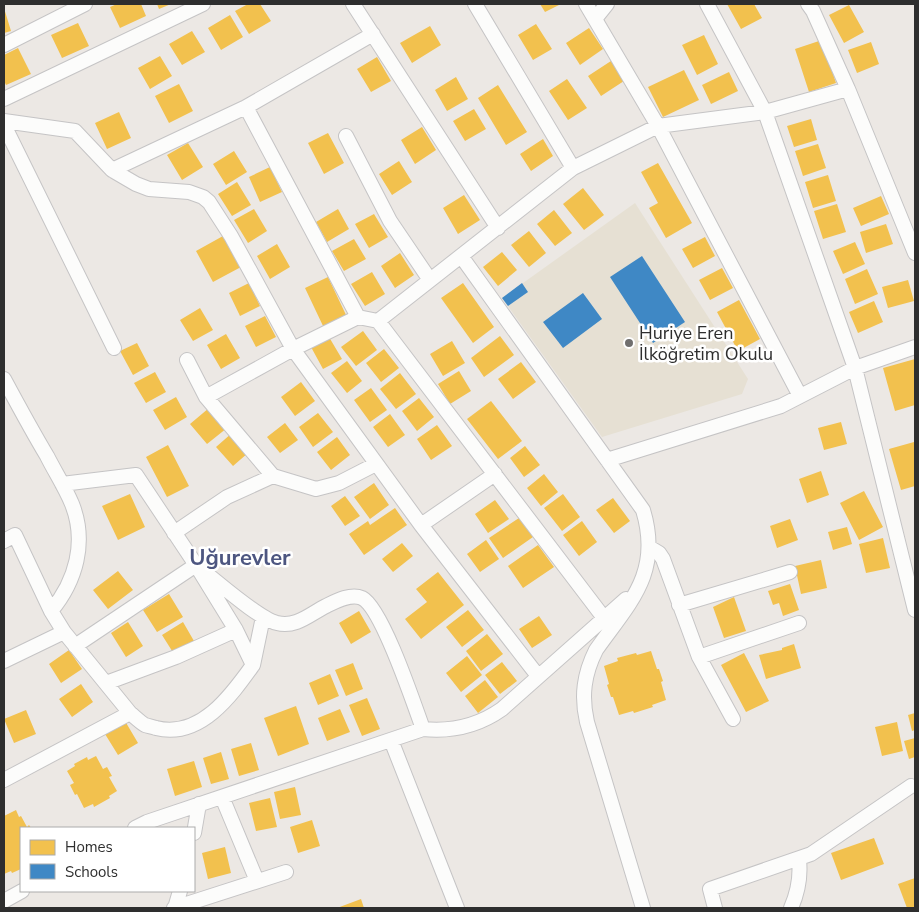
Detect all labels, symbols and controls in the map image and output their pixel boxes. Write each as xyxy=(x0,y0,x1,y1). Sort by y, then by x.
place label: Huriye Eren İlköğretim Okulu xyxy=(639,321,773,366)
marker: Huriye Eren İlköğretim Okulu xyxy=(623,337,635,349)
district label: Uğurevler xyxy=(189,543,291,573)
legend xyxy=(20,827,195,892)
text: Homes xyxy=(65,837,113,857)
text: Schools xyxy=(65,862,118,882)

